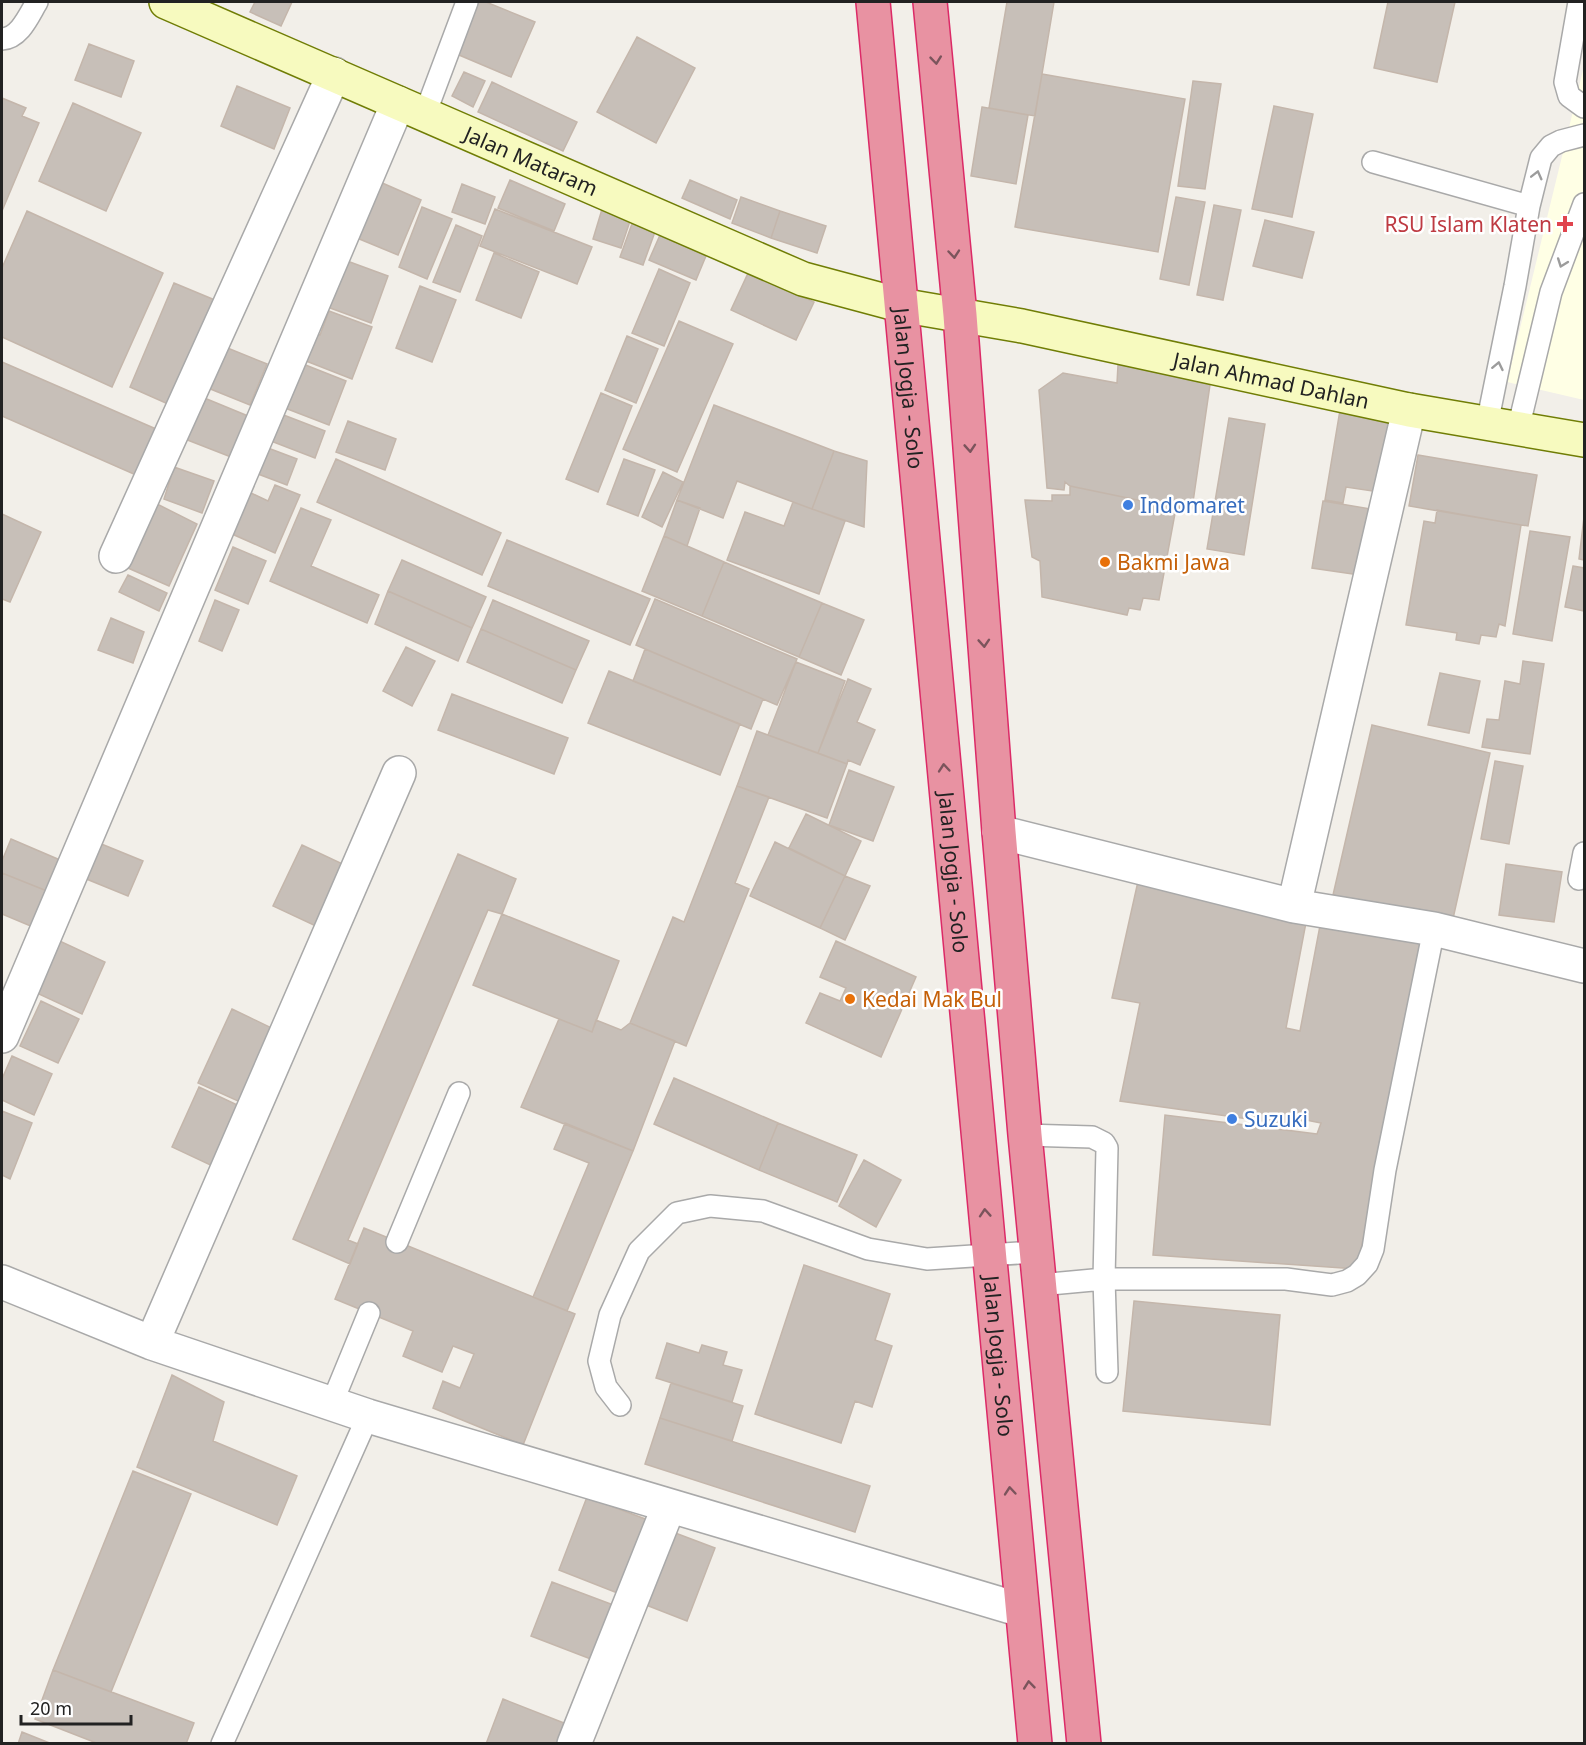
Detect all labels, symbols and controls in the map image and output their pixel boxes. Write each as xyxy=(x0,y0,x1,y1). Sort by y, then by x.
one-way arrow xyxy=(929,55,941,64)
street label: Jalan Mataram xyxy=(458,119,602,202)
one-way arrow xyxy=(1529,170,1542,180)
place label: RSU Islam Klaten xyxy=(1385,210,1552,238)
marker: RSU Islam Klaten xyxy=(1556,215,1574,233)
one-way arrow xyxy=(947,249,960,258)
one-way arrow xyxy=(1556,257,1569,267)
street label: Jalan Jogja - Solo xyxy=(887,304,930,470)
street label: Jalan Ahmad Dahlan xyxy=(1169,345,1372,415)
one-way arrow xyxy=(1491,362,1504,372)
one-way arrow xyxy=(963,444,976,453)
place label: Indomaret xyxy=(1140,491,1245,519)
marker: Indomaret xyxy=(1121,498,1135,512)
place label: Bakmi Jawa xyxy=(1117,548,1230,576)
marker: Bakmi Jawa xyxy=(1098,555,1112,569)
one-way arrow xyxy=(978,638,991,647)
one-way arrow xyxy=(938,764,951,773)
street label: Jalan Jogja - Solo xyxy=(932,788,975,954)
place label: Kedai Mak Bul xyxy=(862,985,1002,1013)
marker: Kedai Mak Bul xyxy=(843,992,857,1006)
place label: Suzuki xyxy=(1244,1105,1308,1133)
marker: Suzuki xyxy=(1225,1112,1239,1126)
one-way arrow xyxy=(979,1209,992,1218)
street label: Jalan Jogja - Solo xyxy=(977,1272,1020,1438)
one-way arrow xyxy=(1004,1487,1017,1496)
one-way arrow xyxy=(1023,1681,1036,1690)
scale bar xyxy=(21,1688,130,1726)
text: 20 m xyxy=(30,1696,72,1720)

